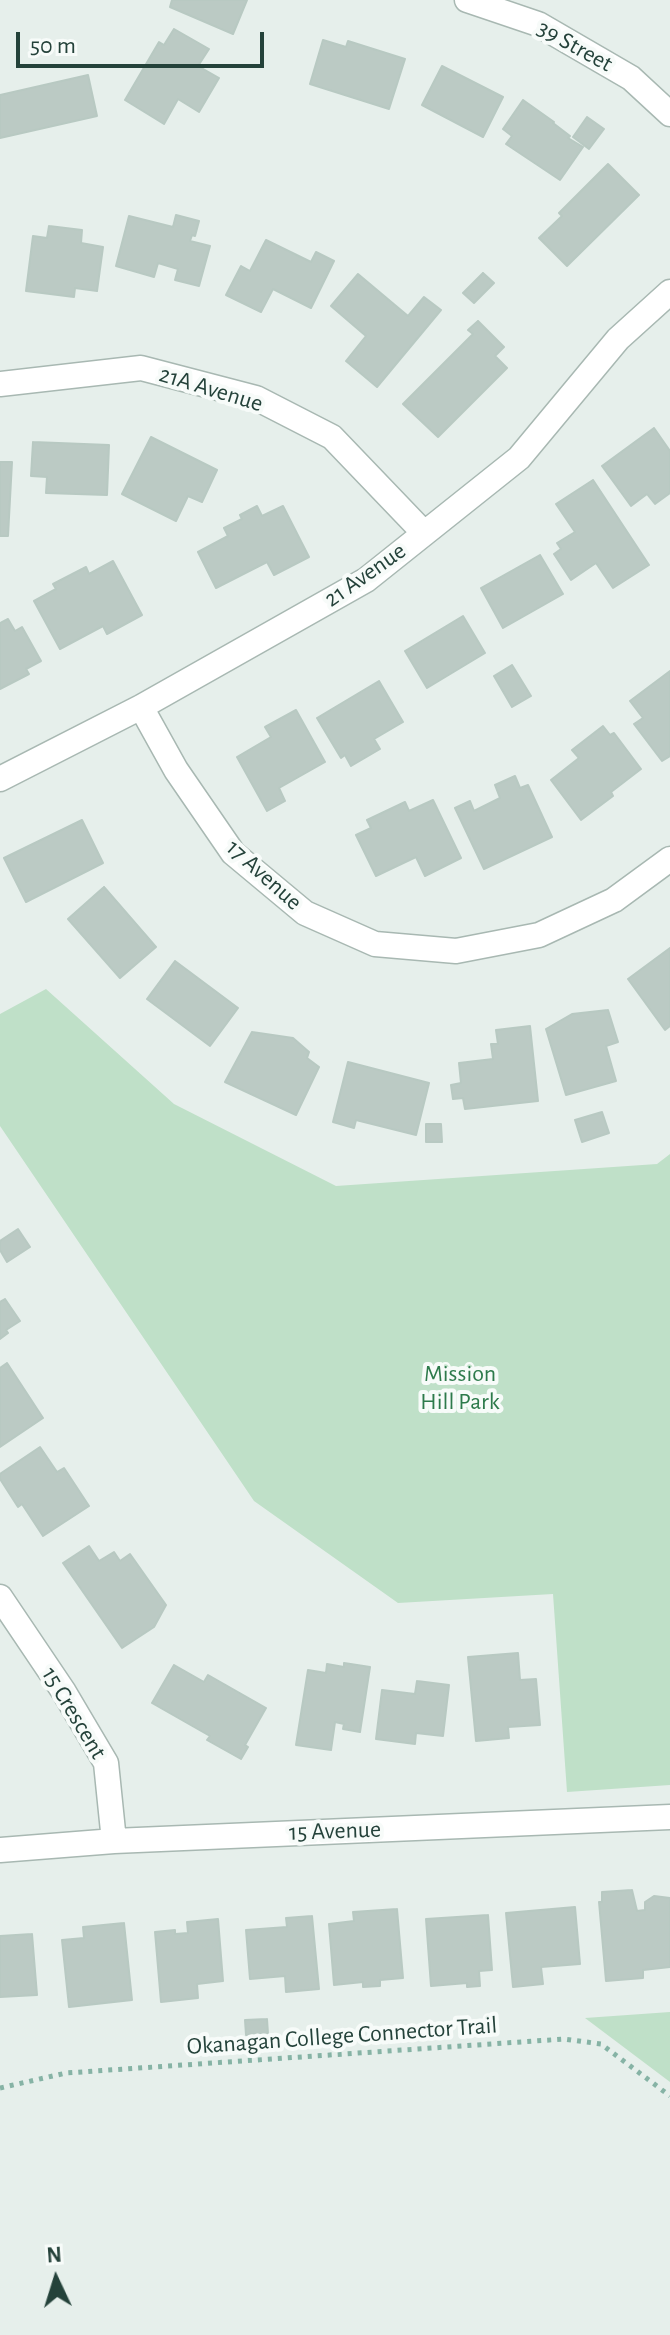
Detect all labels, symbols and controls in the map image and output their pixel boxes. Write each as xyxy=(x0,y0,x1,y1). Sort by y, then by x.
street label: 39 Street xyxy=(532,14,618,78)
scale bar xyxy=(20,16,268,66)
text: 50 m xyxy=(30,34,76,58)
street label: 21A Avenue xyxy=(156,360,266,418)
street label: 21 Avenue xyxy=(319,537,411,613)
street label: 17 Avenue xyxy=(220,833,308,917)
park label: Mission Hill Park xyxy=(420,1360,500,1416)
street label: 15 Crescent xyxy=(35,1662,113,1764)
street label: 15 Avenue xyxy=(288,1815,382,1847)
street label: Okanagan College Connector Trail xyxy=(186,2011,498,2061)
north arrow xyxy=(16,2239,96,2319)
text: N xyxy=(46,2244,63,2267)

